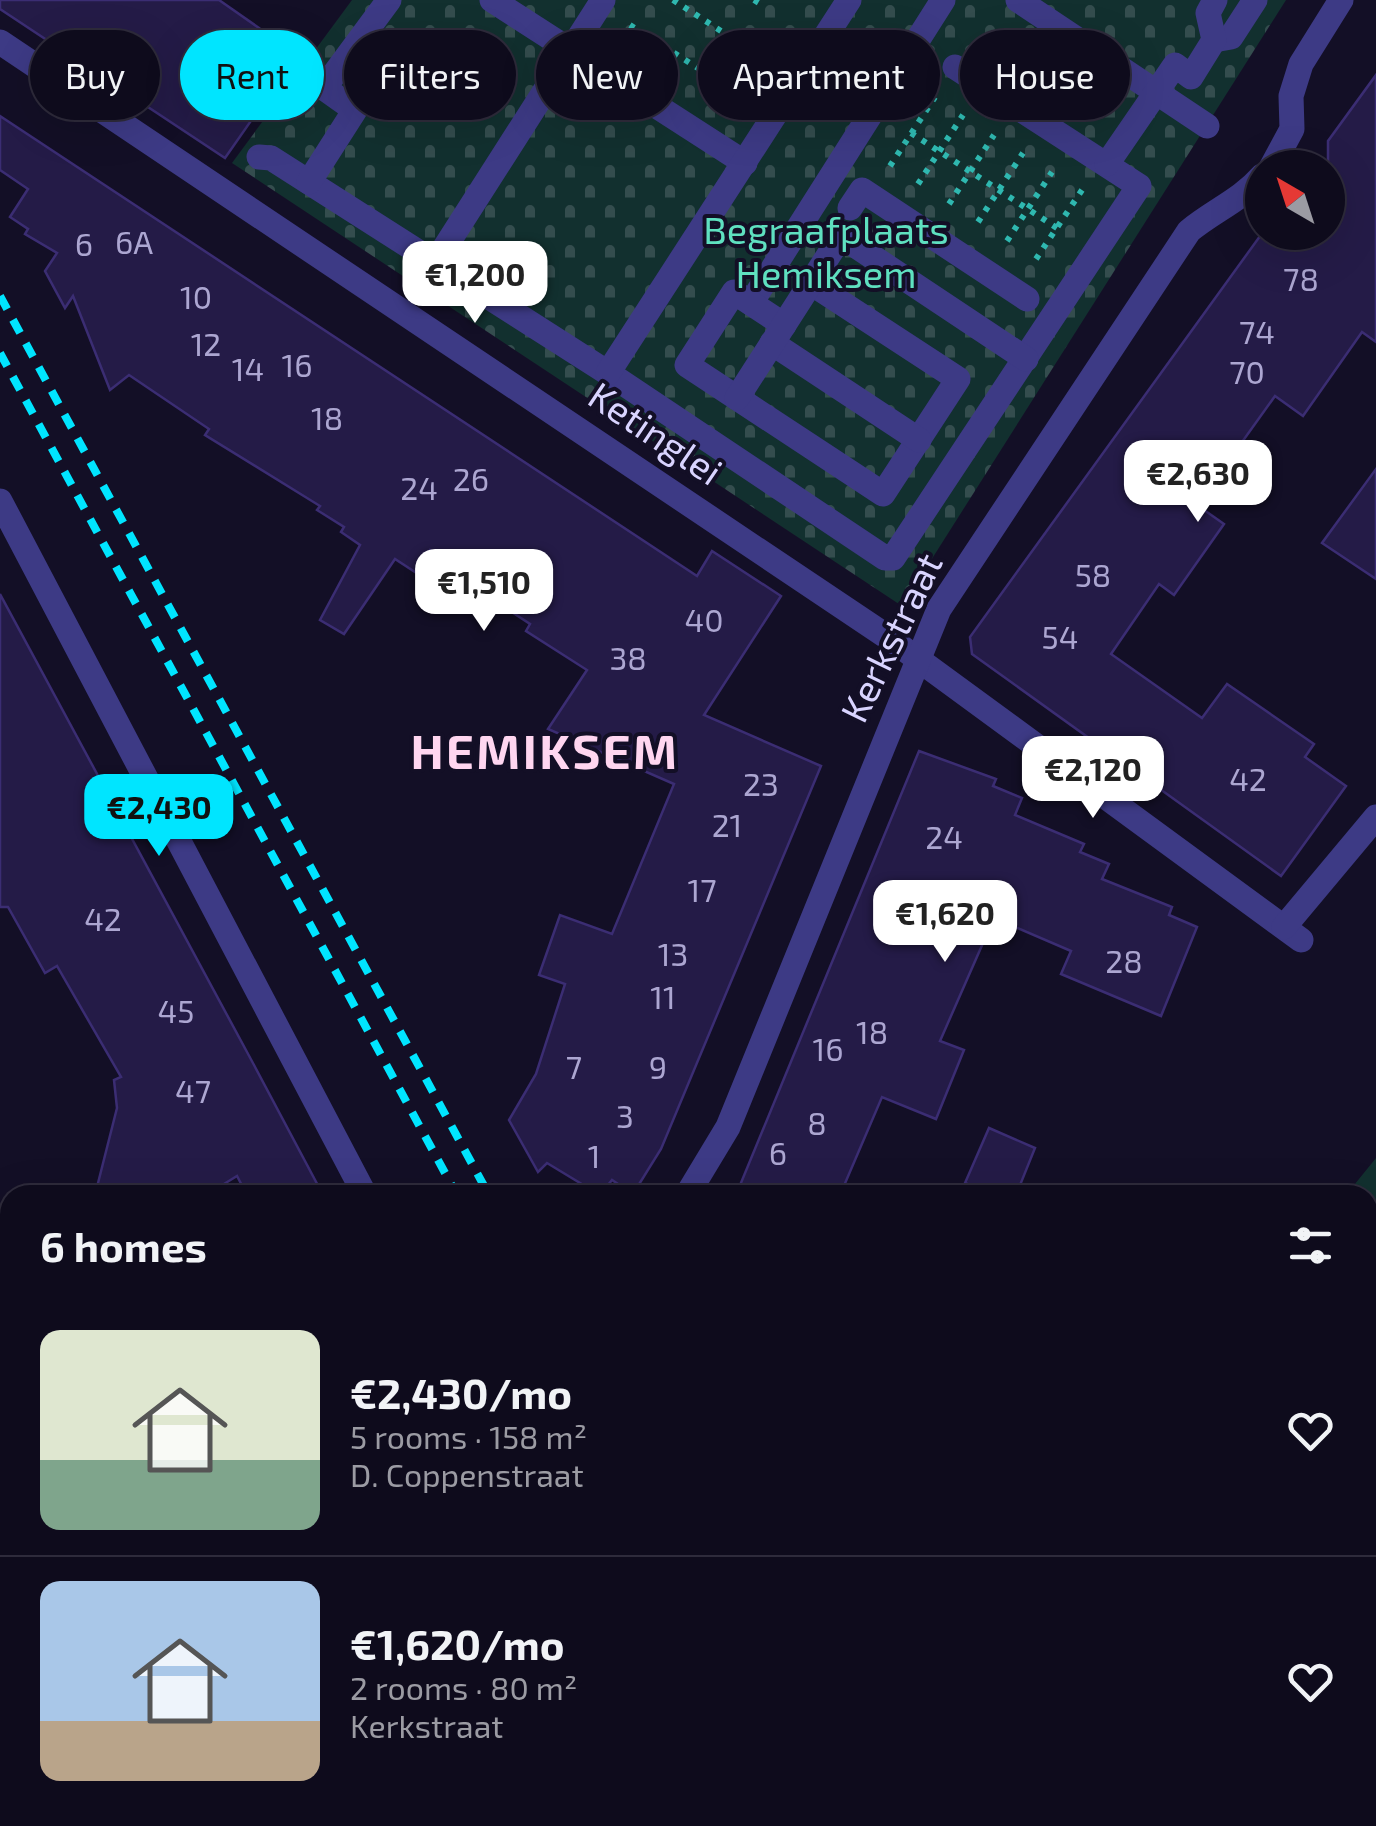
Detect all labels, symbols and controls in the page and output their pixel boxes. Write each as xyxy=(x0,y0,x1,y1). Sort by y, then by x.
chip: Buy xyxy=(30,30,160,120)
chip: Rent xyxy=(180,30,324,120)
chip: Filters xyxy=(344,30,516,120)
chip: New xyxy=(536,30,678,120)
chip: Apartment xyxy=(698,30,940,120)
chip: House xyxy=(960,30,1130,120)
north arrow xyxy=(1245,150,1345,250)
map controls xyxy=(1245,150,1345,250)
park label: Begraafplaats Hemiksem xyxy=(703,206,949,296)
house number: 6A xyxy=(115,222,153,260)
house number: 6 xyxy=(75,224,93,262)
pin: €1,200 xyxy=(394,241,556,326)
text: €1,200 xyxy=(424,254,526,292)
house number: 78 xyxy=(1283,259,1319,297)
house number: 10 xyxy=(180,277,212,315)
house number: 74 xyxy=(1239,312,1275,350)
house number: 12 xyxy=(191,324,221,362)
house number: 16 xyxy=(281,345,313,383)
house number: 14 xyxy=(232,349,264,387)
house number: 70 xyxy=(1229,352,1265,390)
street label: Ketinglei xyxy=(581,371,731,494)
house number: 18 xyxy=(311,398,343,436)
pin: €2,630 xyxy=(1117,440,1279,525)
text: €2,630 xyxy=(1146,453,1250,491)
house number: 26 xyxy=(453,459,489,497)
house number: 24 xyxy=(400,468,438,506)
street label: Kerkstraat xyxy=(830,545,951,729)
pin: €1,510 xyxy=(403,549,565,634)
house number: 58 xyxy=(1075,555,1111,593)
text: €1,510 xyxy=(437,562,531,600)
house number: 40 xyxy=(685,600,723,638)
house number: 54 xyxy=(1042,617,1078,655)
house number: 38 xyxy=(609,638,647,676)
district label: HEMIKSEM xyxy=(410,721,680,779)
pin: €2,120 xyxy=(1012,736,1174,821)
text: €2,120 xyxy=(1044,749,1142,787)
house number: 42 xyxy=(1229,759,1267,797)
house number: 23 xyxy=(743,764,779,802)
pin: €2,430 xyxy=(78,774,240,859)
text: €2,430 xyxy=(106,787,212,825)
house number: 21 xyxy=(712,805,742,843)
house number: 24 xyxy=(925,817,963,855)
house number: 17 xyxy=(687,870,717,908)
pin: €1,620 xyxy=(864,880,1026,965)
text: €1,620 xyxy=(895,893,995,931)
house number: 42 xyxy=(84,899,122,937)
house number: 13 xyxy=(658,934,688,972)
house number: 28 xyxy=(1105,941,1143,979)
house number: 11 xyxy=(650,977,676,1015)
house number: 45 xyxy=(158,991,194,1029)
house number: 18 xyxy=(856,1012,888,1050)
house number: 16 xyxy=(812,1029,844,1067)
house number: 7 xyxy=(566,1047,582,1085)
house number: 9 xyxy=(649,1047,667,1085)
house number: 47 xyxy=(175,1071,211,1109)
house number: 3 xyxy=(616,1096,634,1134)
house number: 8 xyxy=(807,1103,827,1141)
house number: 6 xyxy=(769,1133,787,1171)
house number: 1 xyxy=(588,1136,600,1174)
icon: filters xyxy=(1283,1218,1338,1273)
text: 6 homes xyxy=(40,1220,207,1270)
text: €2,430/mo xyxy=(350,1367,572,1417)
icon: home xyxy=(120,1370,240,1490)
icon: heart xyxy=(1283,1403,1338,1458)
text: 5 rooms · 158 m² xyxy=(350,1417,587,1455)
text: D. Coppenstraat xyxy=(350,1455,584,1493)
text: €1,620/mo xyxy=(350,1618,565,1668)
icon: home xyxy=(120,1621,240,1741)
icon: heart xyxy=(1283,1654,1338,1709)
text: 2 rooms · 80 m² xyxy=(350,1668,577,1706)
text: Kerkstraat xyxy=(350,1706,503,1744)

